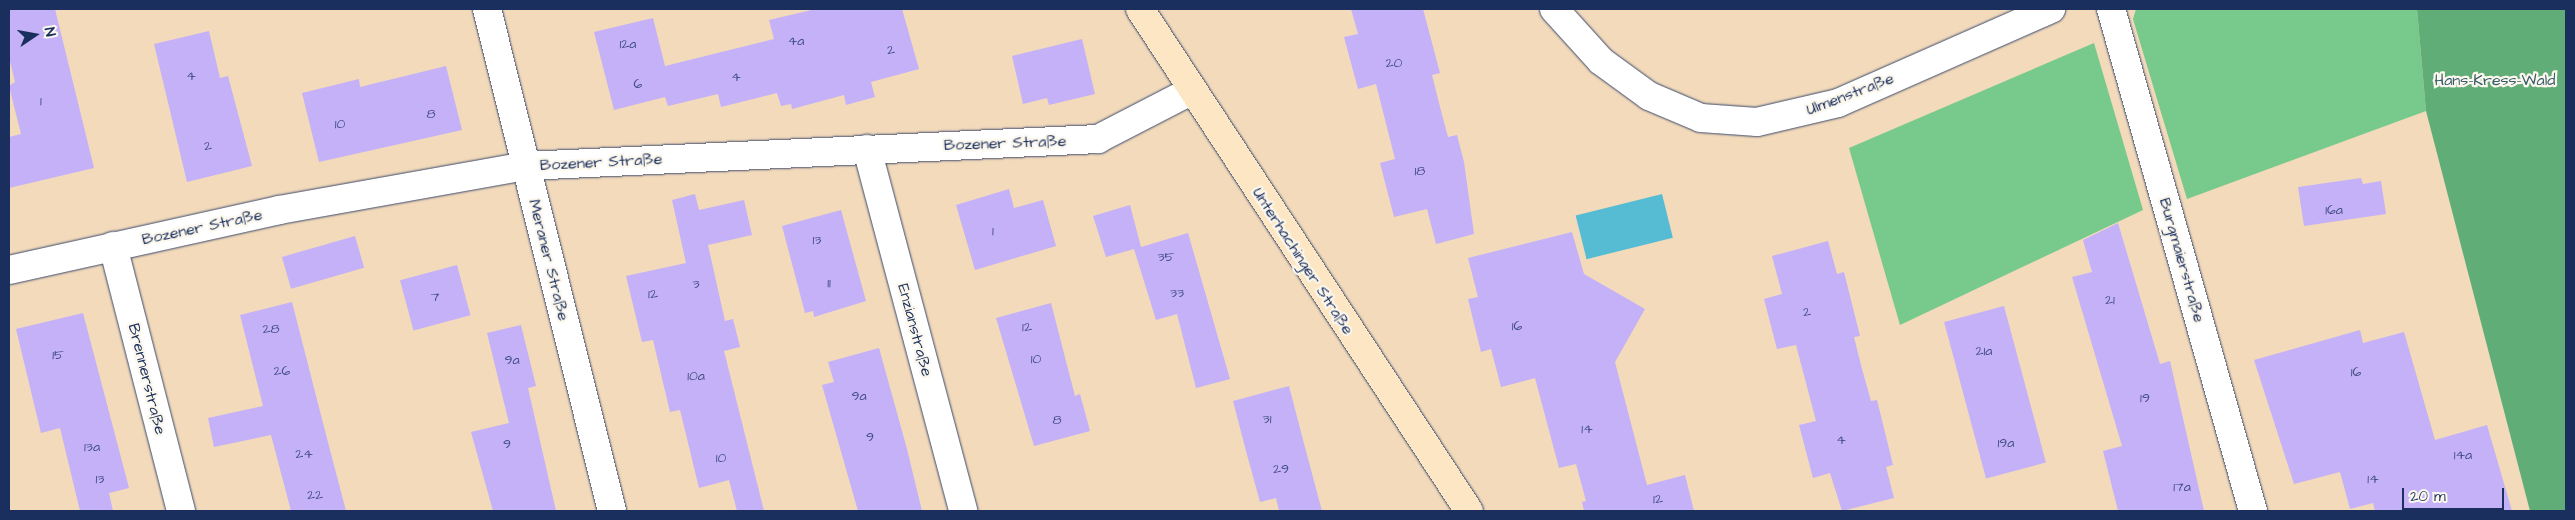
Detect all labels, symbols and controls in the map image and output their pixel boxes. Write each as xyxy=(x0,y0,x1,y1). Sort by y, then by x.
north arrow xyxy=(10,10,60,60)
text: N xyxy=(39,26,60,38)
house number: 4a xyxy=(788,33,804,49)
house number: 12a xyxy=(620,36,636,52)
house number: 2 xyxy=(887,42,895,58)
house number: 20 xyxy=(1386,55,1402,71)
house number: 4 xyxy=(186,68,196,84)
house number: 4 xyxy=(731,69,741,85)
street label: Ulmenstraße xyxy=(1804,69,1896,119)
park label: Hans-Kress-Wald xyxy=(2435,70,2555,90)
house number: 6 xyxy=(634,76,642,92)
house number: 1 xyxy=(40,93,42,109)
house number: 8 xyxy=(426,106,436,122)
house number: 10 xyxy=(335,116,345,132)
street label: Bozener Straße xyxy=(943,131,1067,155)
house number: 2 xyxy=(204,138,212,154)
street label: Bozener Straße xyxy=(539,149,663,175)
house number: 18 xyxy=(1415,163,1425,179)
street label: Unterhachinger Straße xyxy=(1248,184,1358,338)
street label: Burgmaierstraße xyxy=(2155,196,2209,324)
street label: Meraner Straße xyxy=(525,197,573,323)
house number: 16a xyxy=(2325,202,2343,218)
street label: Bozener Straße xyxy=(140,205,264,249)
house number: 1 xyxy=(992,223,994,239)
house number: 13 xyxy=(813,232,821,248)
house number: 35 xyxy=(1157,249,1175,265)
house number: 11 xyxy=(827,275,831,291)
house number: 3 xyxy=(692,276,700,292)
street label: Enzianstraße xyxy=(893,281,937,379)
house number: 33 xyxy=(1170,285,1184,301)
house number: 12 xyxy=(648,286,658,302)
house number: 7 xyxy=(431,289,439,305)
house number: 21 xyxy=(2105,292,2115,308)
house number: 2 xyxy=(1803,304,1811,320)
house number: 16 xyxy=(1512,318,1522,334)
house number: 12 xyxy=(1022,319,1032,335)
street label: Brennerstraße xyxy=(124,321,170,437)
house number: 28 xyxy=(262,321,280,337)
house number: 21a xyxy=(1976,343,1992,359)
house number: 15 xyxy=(52,347,64,363)
house number: 10 xyxy=(1031,351,1041,367)
house number: 9a xyxy=(504,352,520,368)
house number: 26 xyxy=(274,363,290,379)
house number: 16 xyxy=(2351,364,2361,380)
house number: 10a xyxy=(687,368,705,384)
house number: 9a xyxy=(851,388,867,404)
house number: 19 xyxy=(2140,390,2150,406)
house number: 31 xyxy=(1263,411,1271,427)
house number: 8 xyxy=(1052,412,1062,428)
house number: 14 xyxy=(1581,421,1593,437)
house number: 9 xyxy=(866,429,874,445)
house number: 4 xyxy=(1836,432,1846,448)
house number: 19a xyxy=(1998,435,2014,451)
house number: 9 xyxy=(503,436,511,452)
house number: 13a xyxy=(84,439,100,455)
house number: 24 xyxy=(295,446,313,462)
house number: 14a xyxy=(2454,447,2472,463)
house number: 10 xyxy=(716,450,726,466)
house number: 29 xyxy=(1273,461,1289,477)
house number: 13 xyxy=(96,471,104,487)
house number: 14 xyxy=(2367,471,2379,487)
scale bar xyxy=(2405,478,2508,510)
house number: 17a xyxy=(2173,479,2191,495)
text: 20 m xyxy=(2410,486,2446,507)
house number: 22 xyxy=(307,487,323,503)
house number: 12 xyxy=(1653,491,1663,507)

